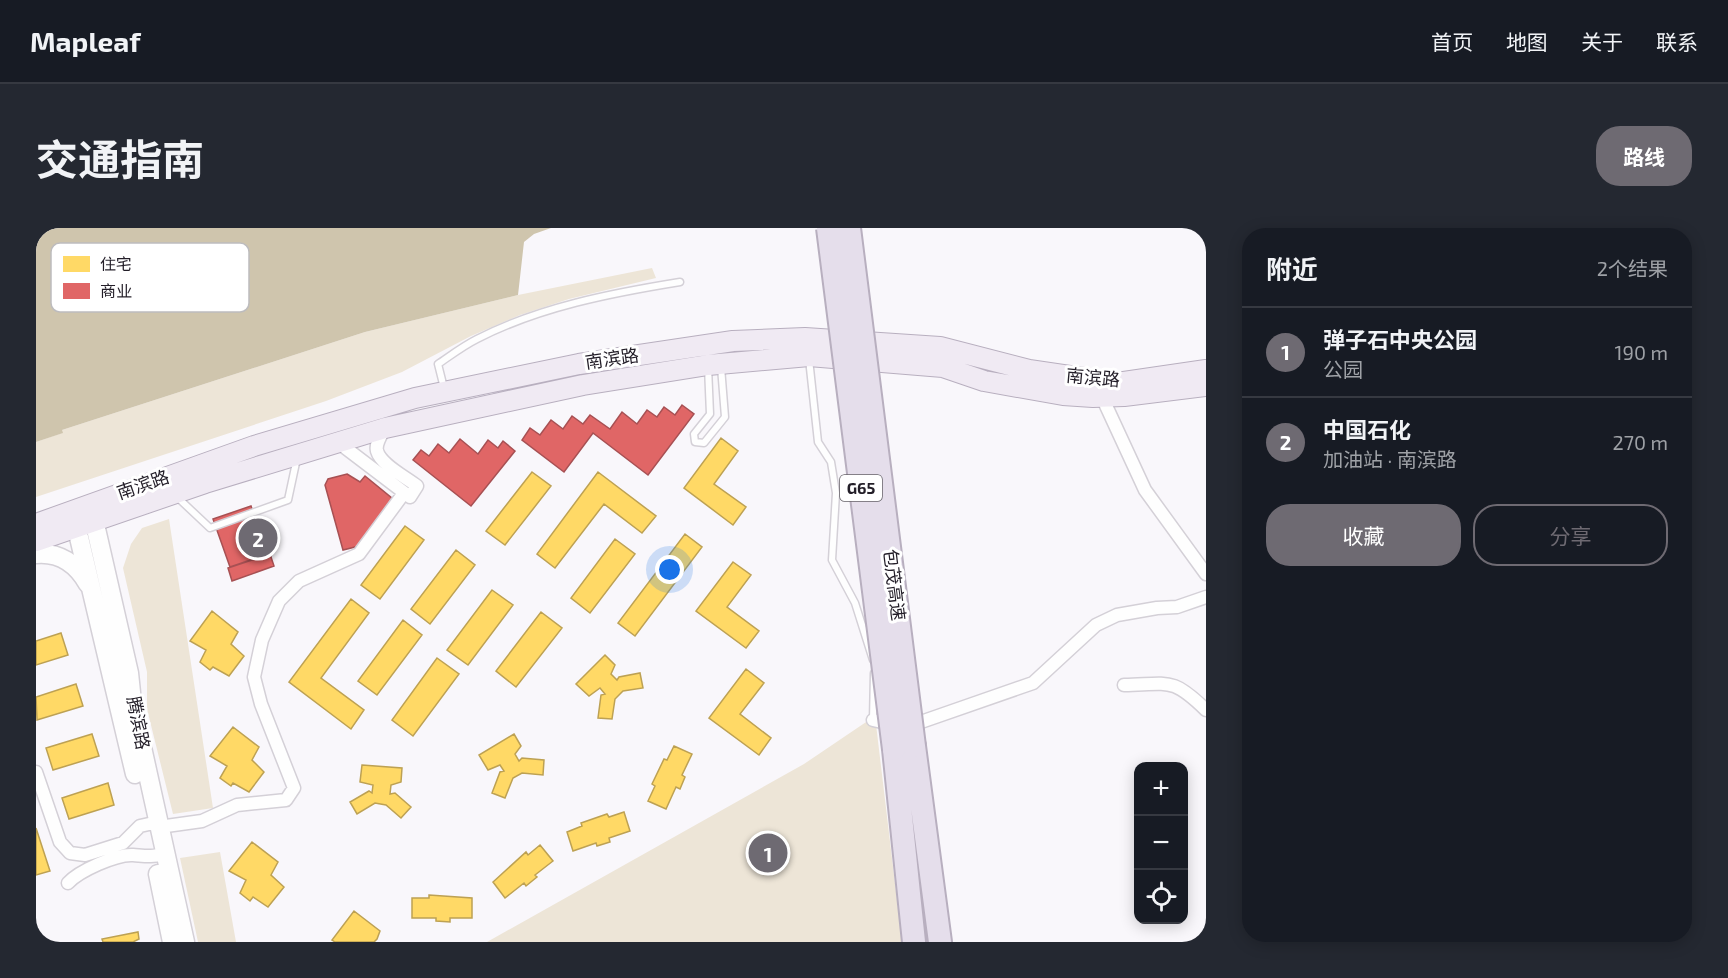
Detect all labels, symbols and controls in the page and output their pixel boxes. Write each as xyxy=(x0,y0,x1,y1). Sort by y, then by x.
text: Mapleaf xyxy=(30,24,141,58)
text: 首页 xyxy=(1431,29,1473,54)
text: 地图 xyxy=(1506,29,1548,54)
text: 关于 xyxy=(1581,29,1623,54)
text: 联系 xyxy=(1656,29,1698,54)
button: 路线 xyxy=(1596,126,1692,186)
text: 交通指南 xyxy=(36,133,204,183)
legend xyxy=(51,243,249,312)
text: 附近 xyxy=(1266,253,1318,284)
text: 住宅 xyxy=(100,254,132,273)
text: 2个结果 xyxy=(1597,256,1668,280)
text: 商业 xyxy=(100,281,132,300)
text: 弹子石中央公园 xyxy=(1323,326,1477,352)
text: 1 xyxy=(1281,340,1290,364)
text: 190 m xyxy=(1615,340,1668,364)
street label: 南滨路 xyxy=(584,343,640,373)
text: 公园 xyxy=(1323,357,1363,381)
street label: 南滨路 xyxy=(1065,364,1121,390)
text: 中国石化 xyxy=(1323,416,1411,442)
text: 2 xyxy=(1280,430,1291,454)
text: 270 m xyxy=(1612,430,1668,454)
text: 加油站 · 南滨路 xyxy=(1323,447,1457,471)
street label: 南滨路 xyxy=(114,465,172,503)
road number: G65 xyxy=(840,475,882,501)
button: 收藏 xyxy=(1266,504,1461,566)
button: 分享 xyxy=(1473,504,1668,566)
pin: 2 xyxy=(238,516,278,560)
street label: 包茂高速 xyxy=(880,548,910,622)
your location xyxy=(655,555,684,584)
street label: 腾滨路 xyxy=(123,694,155,751)
map controls xyxy=(1134,762,1188,924)
button: + xyxy=(1134,762,1188,816)
button: − xyxy=(1134,816,1188,870)
pin: 1 xyxy=(748,830,788,876)
button: locate xyxy=(1134,870,1188,924)

